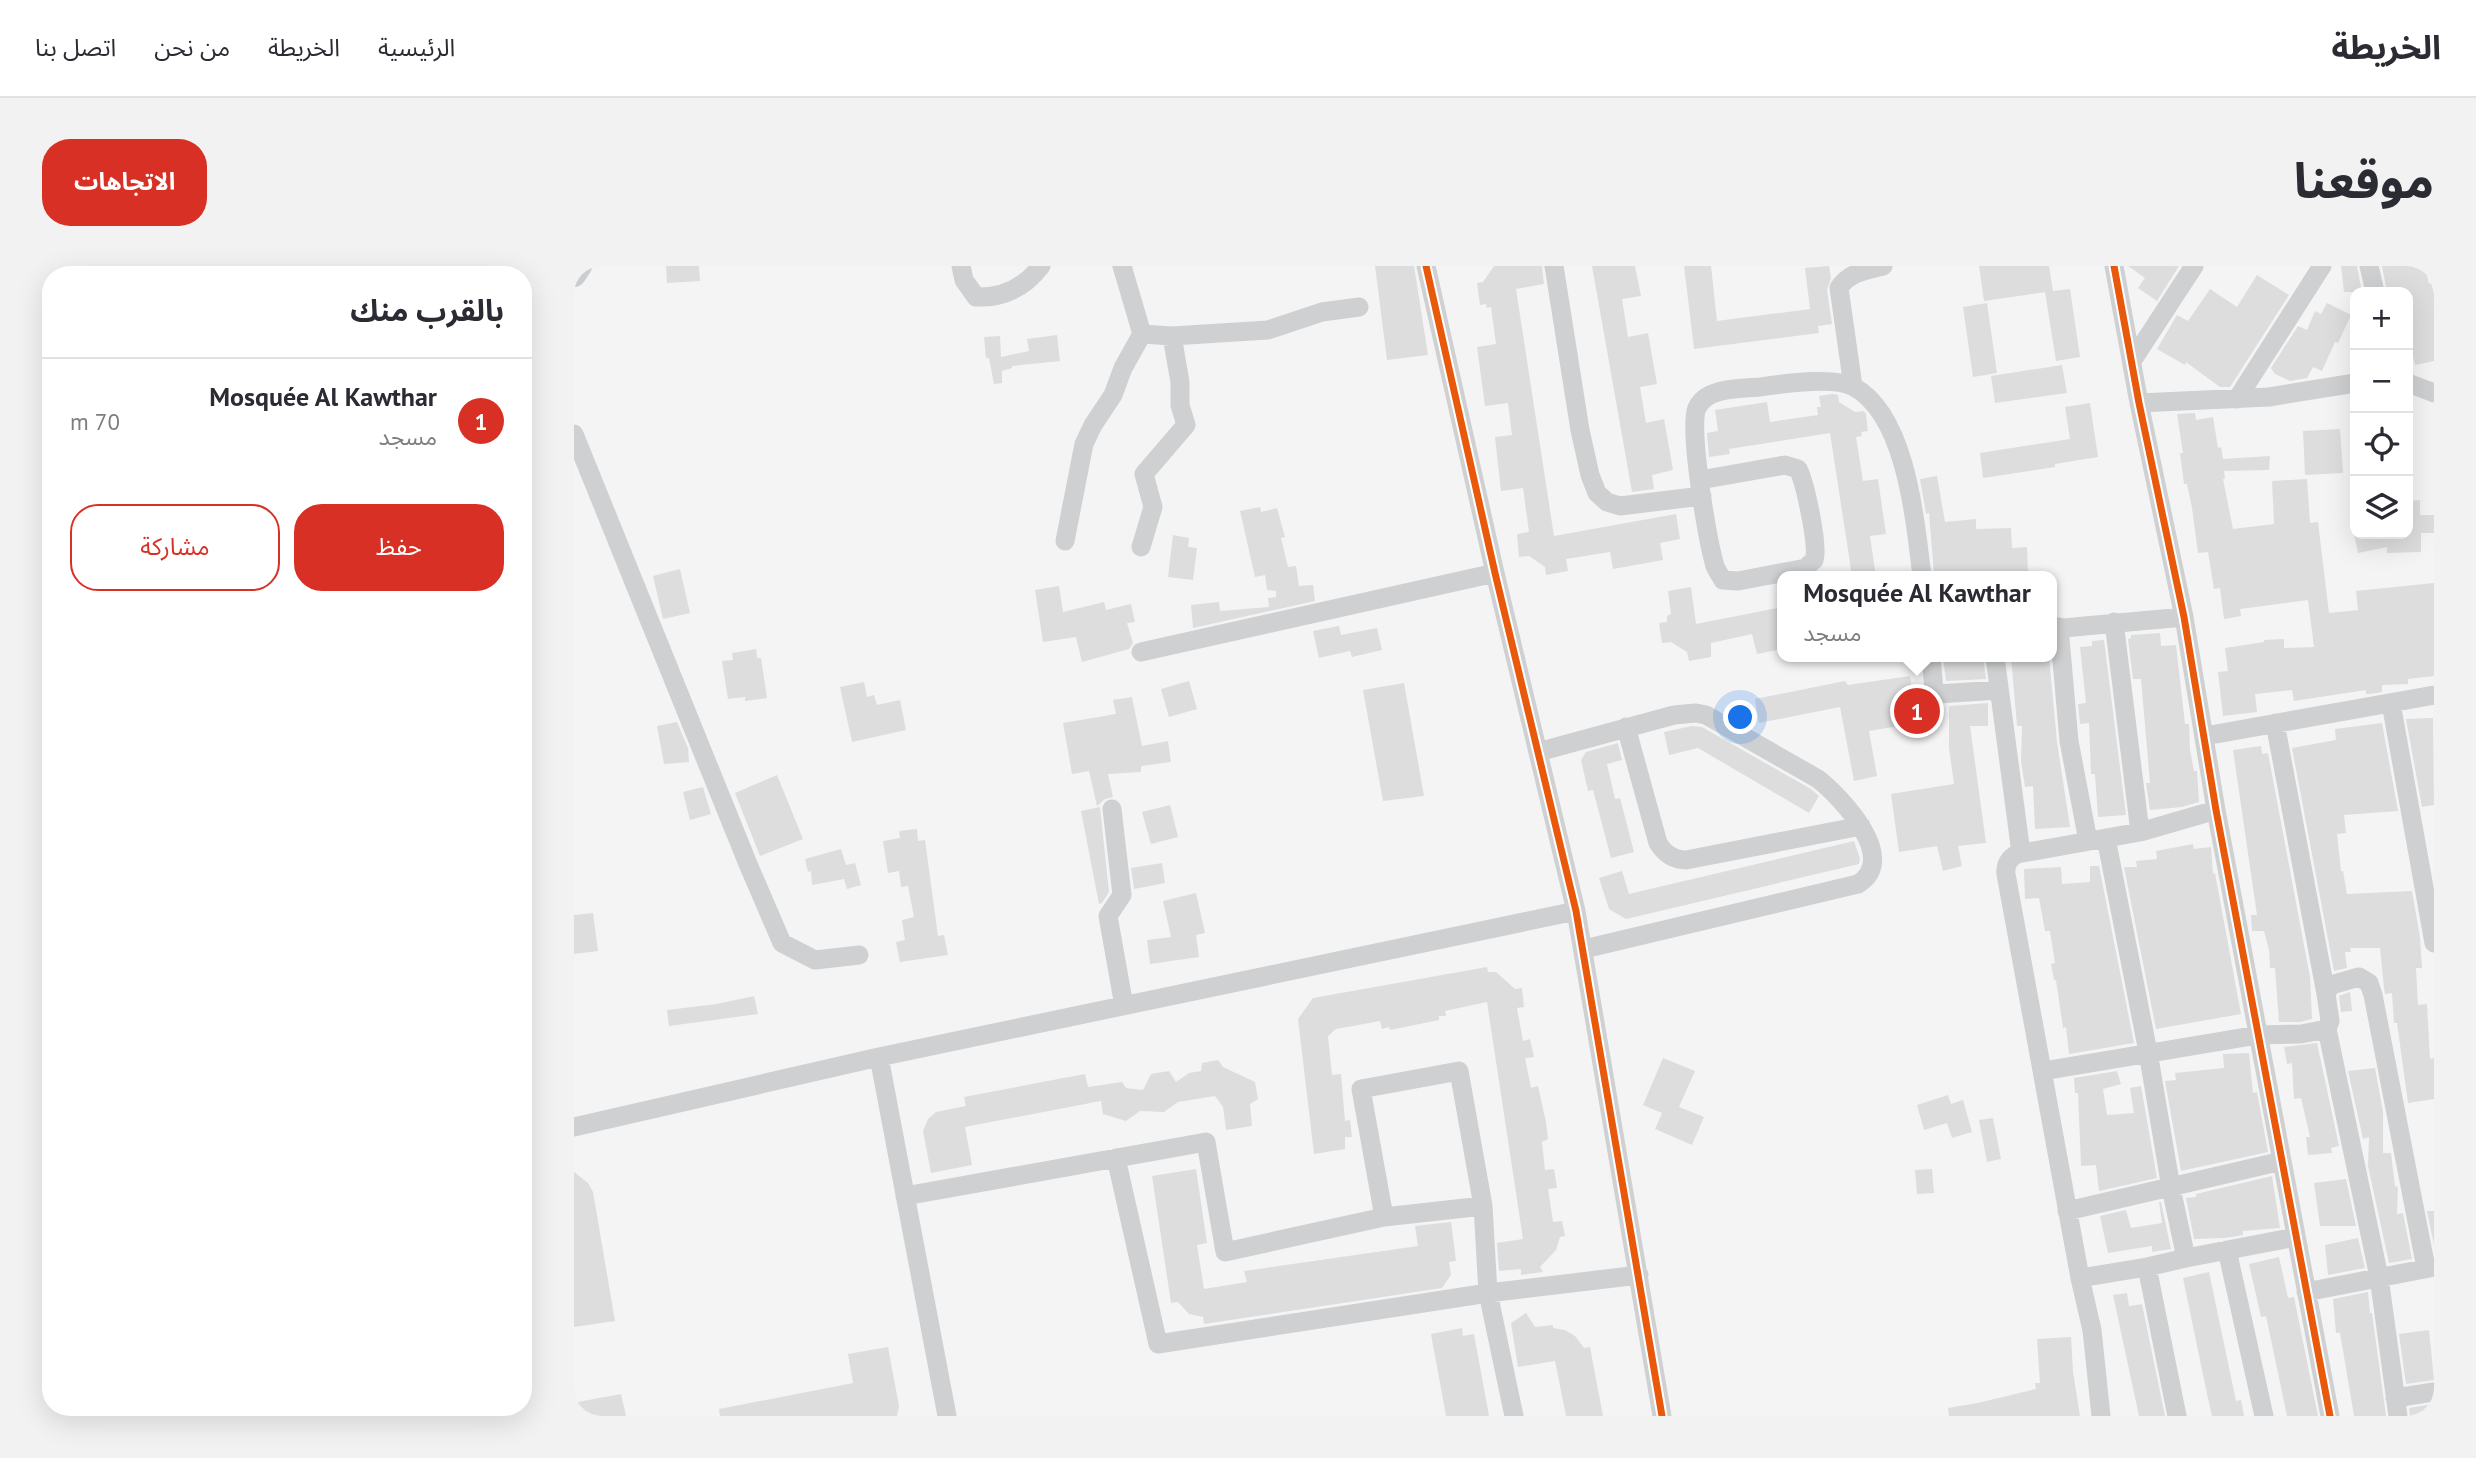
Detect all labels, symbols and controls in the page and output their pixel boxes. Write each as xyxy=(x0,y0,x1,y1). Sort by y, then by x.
text: الخريطة xyxy=(2331,25,2441,68)
text: اتصل بنا xyxy=(35,32,116,63)
text: من نحن xyxy=(154,32,230,63)
text: الخريطة xyxy=(268,32,340,63)
text: الرئيسية xyxy=(378,32,455,63)
button: الاتجاهات xyxy=(42,139,207,226)
text: موقعنا xyxy=(2294,148,2434,212)
map controls xyxy=(2350,287,2413,539)
button: + xyxy=(2350,287,2413,350)
text: بالقرب منك xyxy=(350,290,504,329)
button: − xyxy=(2350,350,2413,413)
text: Mosquée Al Kawthar xyxy=(209,380,437,413)
text: 70 m xyxy=(70,407,120,436)
text: 1 xyxy=(474,407,488,436)
button: locate xyxy=(2350,413,2413,476)
text: مسجد xyxy=(378,422,437,451)
button: layers xyxy=(2350,476,2413,539)
button: مشاركة xyxy=(70,504,280,591)
button: حفظ xyxy=(294,504,504,591)
popup xyxy=(1777,571,2057,662)
text: Mosquée Al Kawthar xyxy=(1803,576,2031,609)
text: مسجد xyxy=(1803,618,1862,647)
pin: 1 xyxy=(1894,685,1940,737)
your location xyxy=(1723,700,1757,734)

